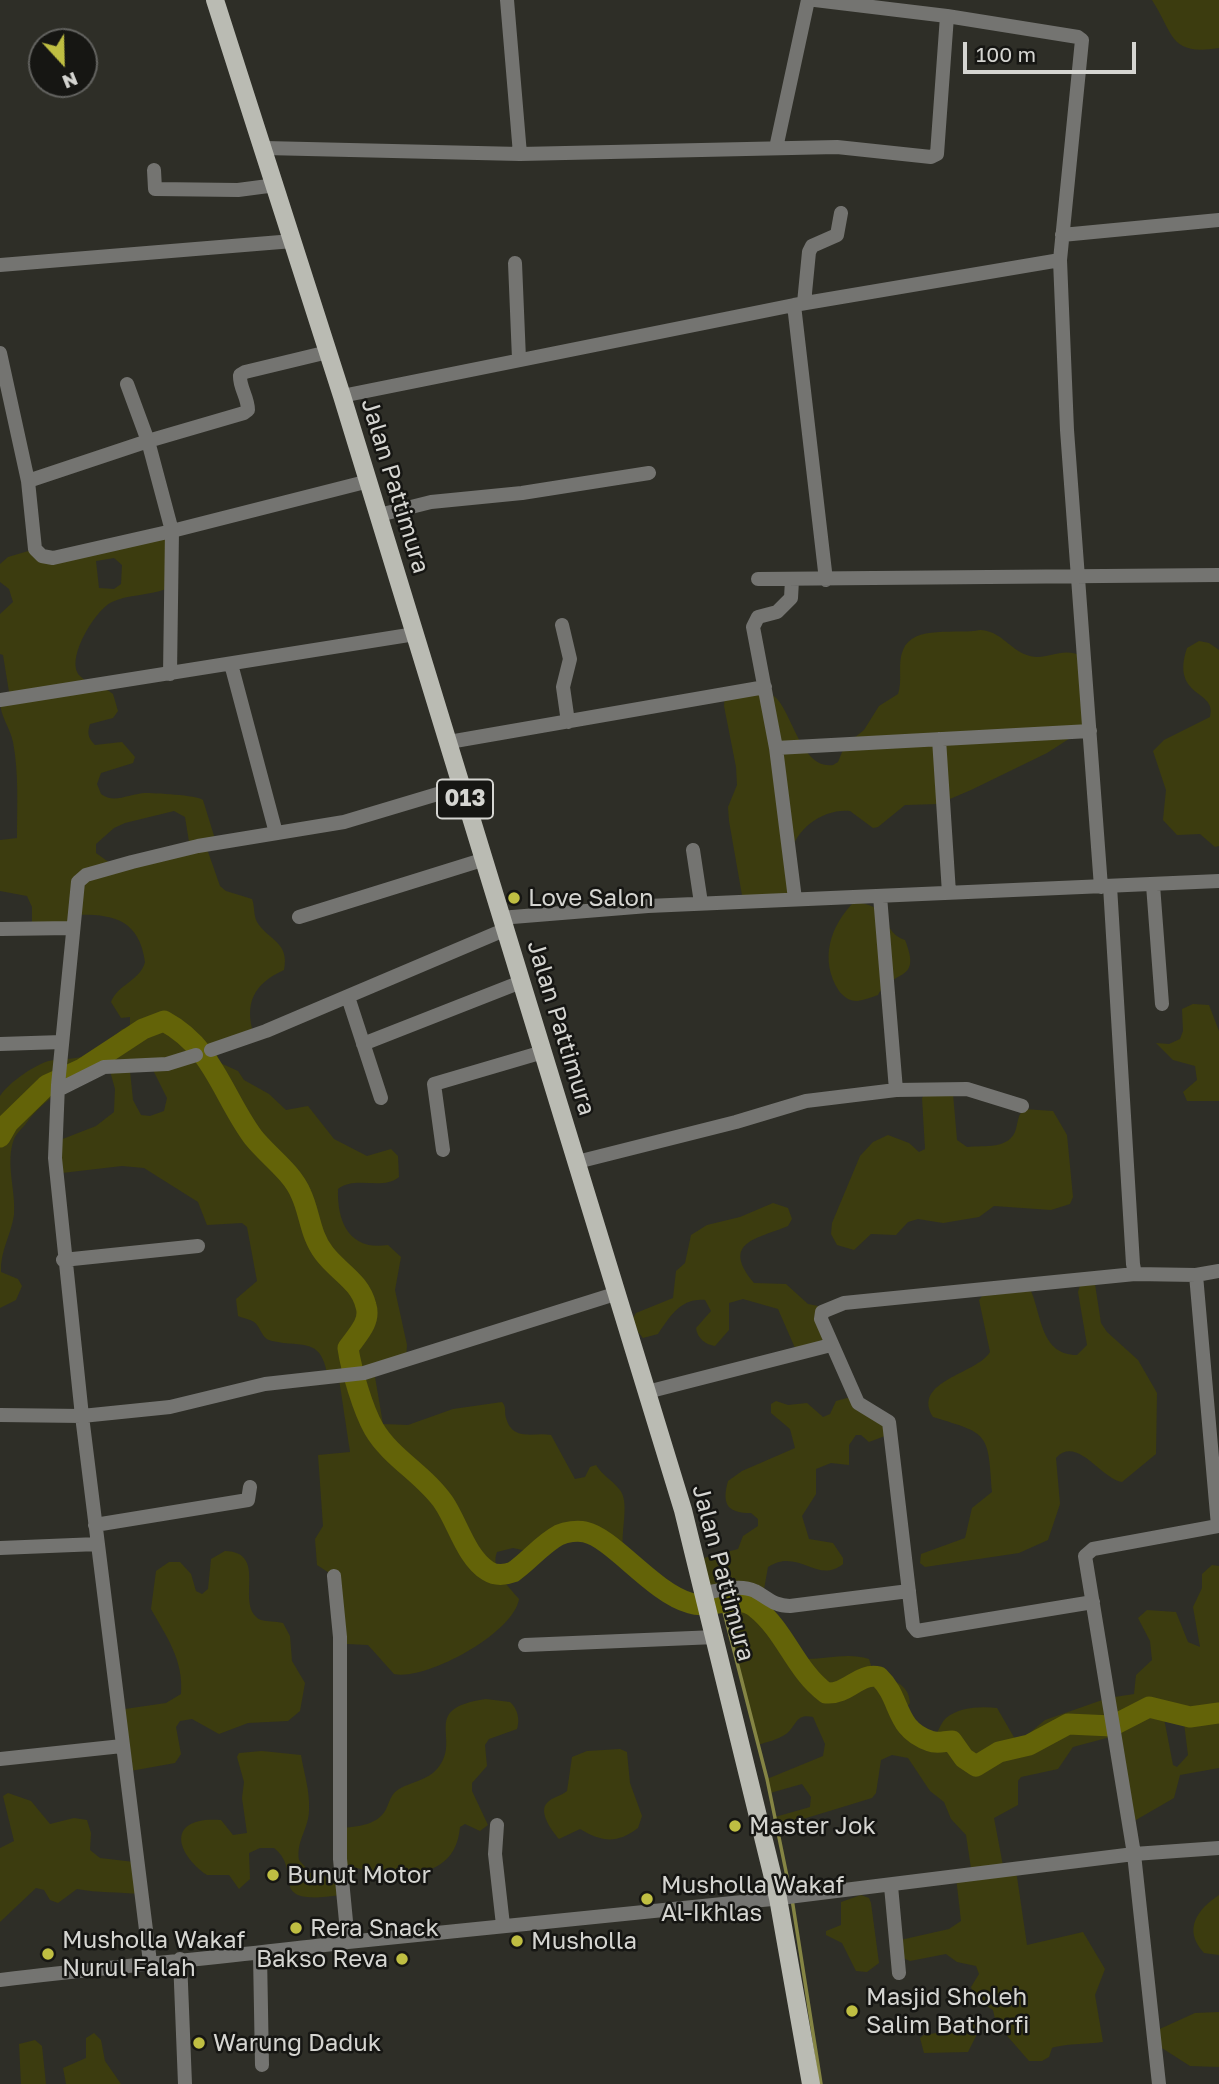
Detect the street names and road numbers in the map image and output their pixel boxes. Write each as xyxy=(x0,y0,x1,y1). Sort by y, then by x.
street label: Jalan Pattimura xyxy=(355,395,435,577)
road number: 013 xyxy=(437,779,493,818)
street label: Jalan Pattimura xyxy=(521,937,601,1119)
street label: Jalan Pattimura xyxy=(686,1482,760,1664)

